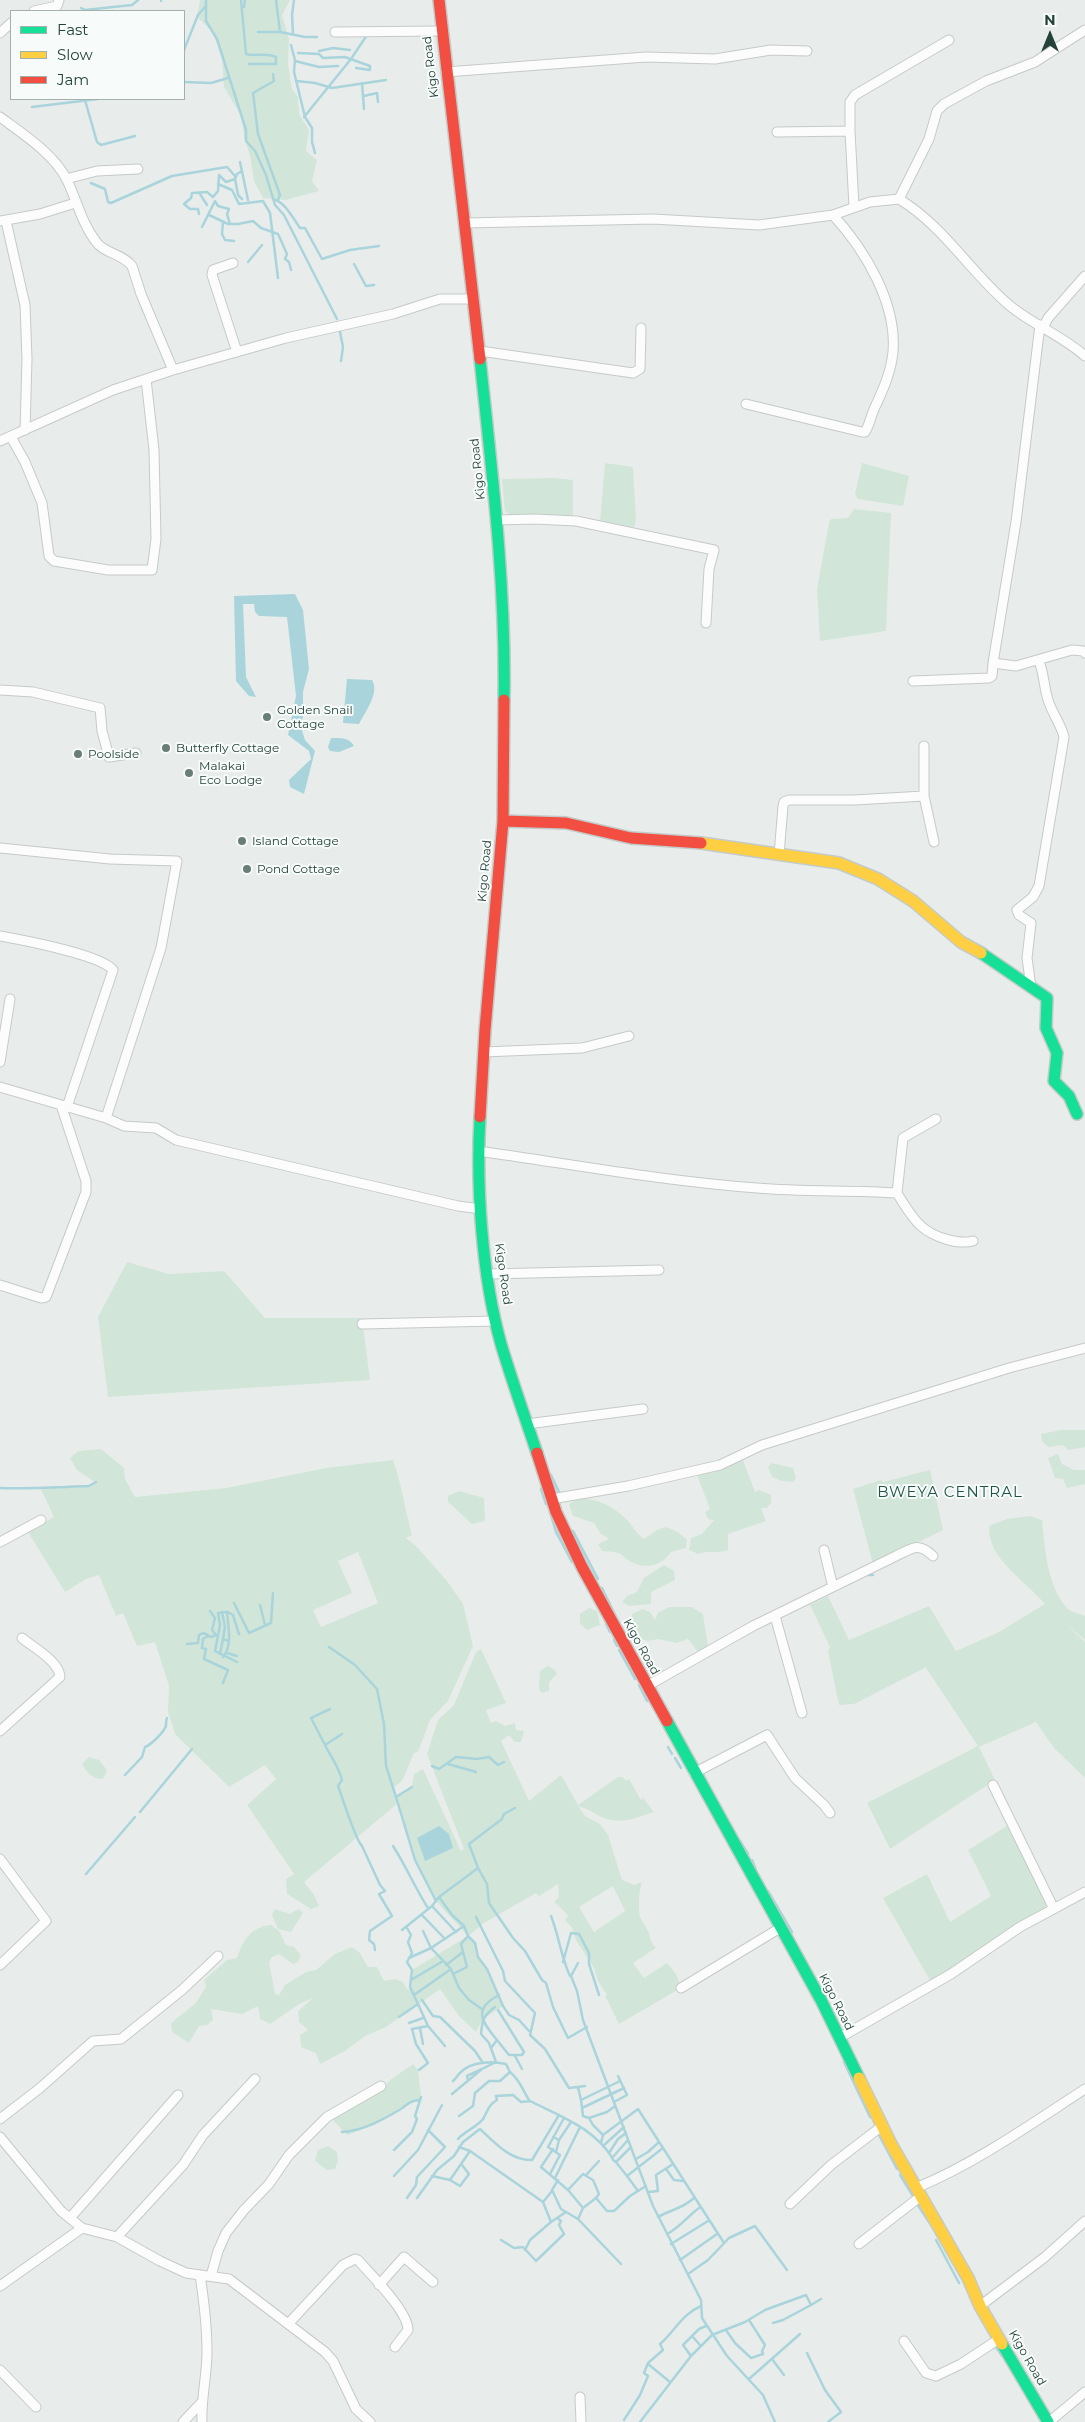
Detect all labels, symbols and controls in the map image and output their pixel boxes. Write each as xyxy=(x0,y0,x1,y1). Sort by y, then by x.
legend xyxy=(10,10,185,100)
north arrow xyxy=(1025,10,1075,60)
text: N xyxy=(1044,11,1056,29)
text: Fast xyxy=(57,20,88,39)
street label: Kigo Road xyxy=(420,35,442,99)
text: Slow xyxy=(57,45,93,64)
text: Jam xyxy=(57,70,89,89)
street label: Kigo Road xyxy=(468,437,488,501)
place label: Golden Snail Cottage xyxy=(277,703,353,731)
marker: Golden Snail Cottage xyxy=(261,711,273,723)
place label: Butterfly Cottage xyxy=(176,741,279,755)
marker: Butterfly Cottage xyxy=(160,742,172,754)
place label: Poolside xyxy=(88,747,139,761)
marker: Poolside xyxy=(72,748,84,760)
place label: Malakai Eco Lodge xyxy=(199,759,262,787)
marker: Malakai Eco Lodge xyxy=(183,767,195,779)
place label: Island Cottage xyxy=(252,834,339,848)
marker: Island Cottage xyxy=(236,835,248,847)
street label: Kigo Road xyxy=(475,839,495,903)
place label: Pond Cottage xyxy=(257,862,340,876)
marker: Pond Cottage xyxy=(241,863,253,875)
street label: Kigo Road xyxy=(492,1242,514,1306)
district label: BWEYA CENTRAL xyxy=(876,1484,1024,1502)
street label: Kigo Road xyxy=(620,1616,662,1678)
street label: Kigo Road xyxy=(816,1971,856,2033)
street label: Kigo Road xyxy=(1005,2328,1049,2388)

